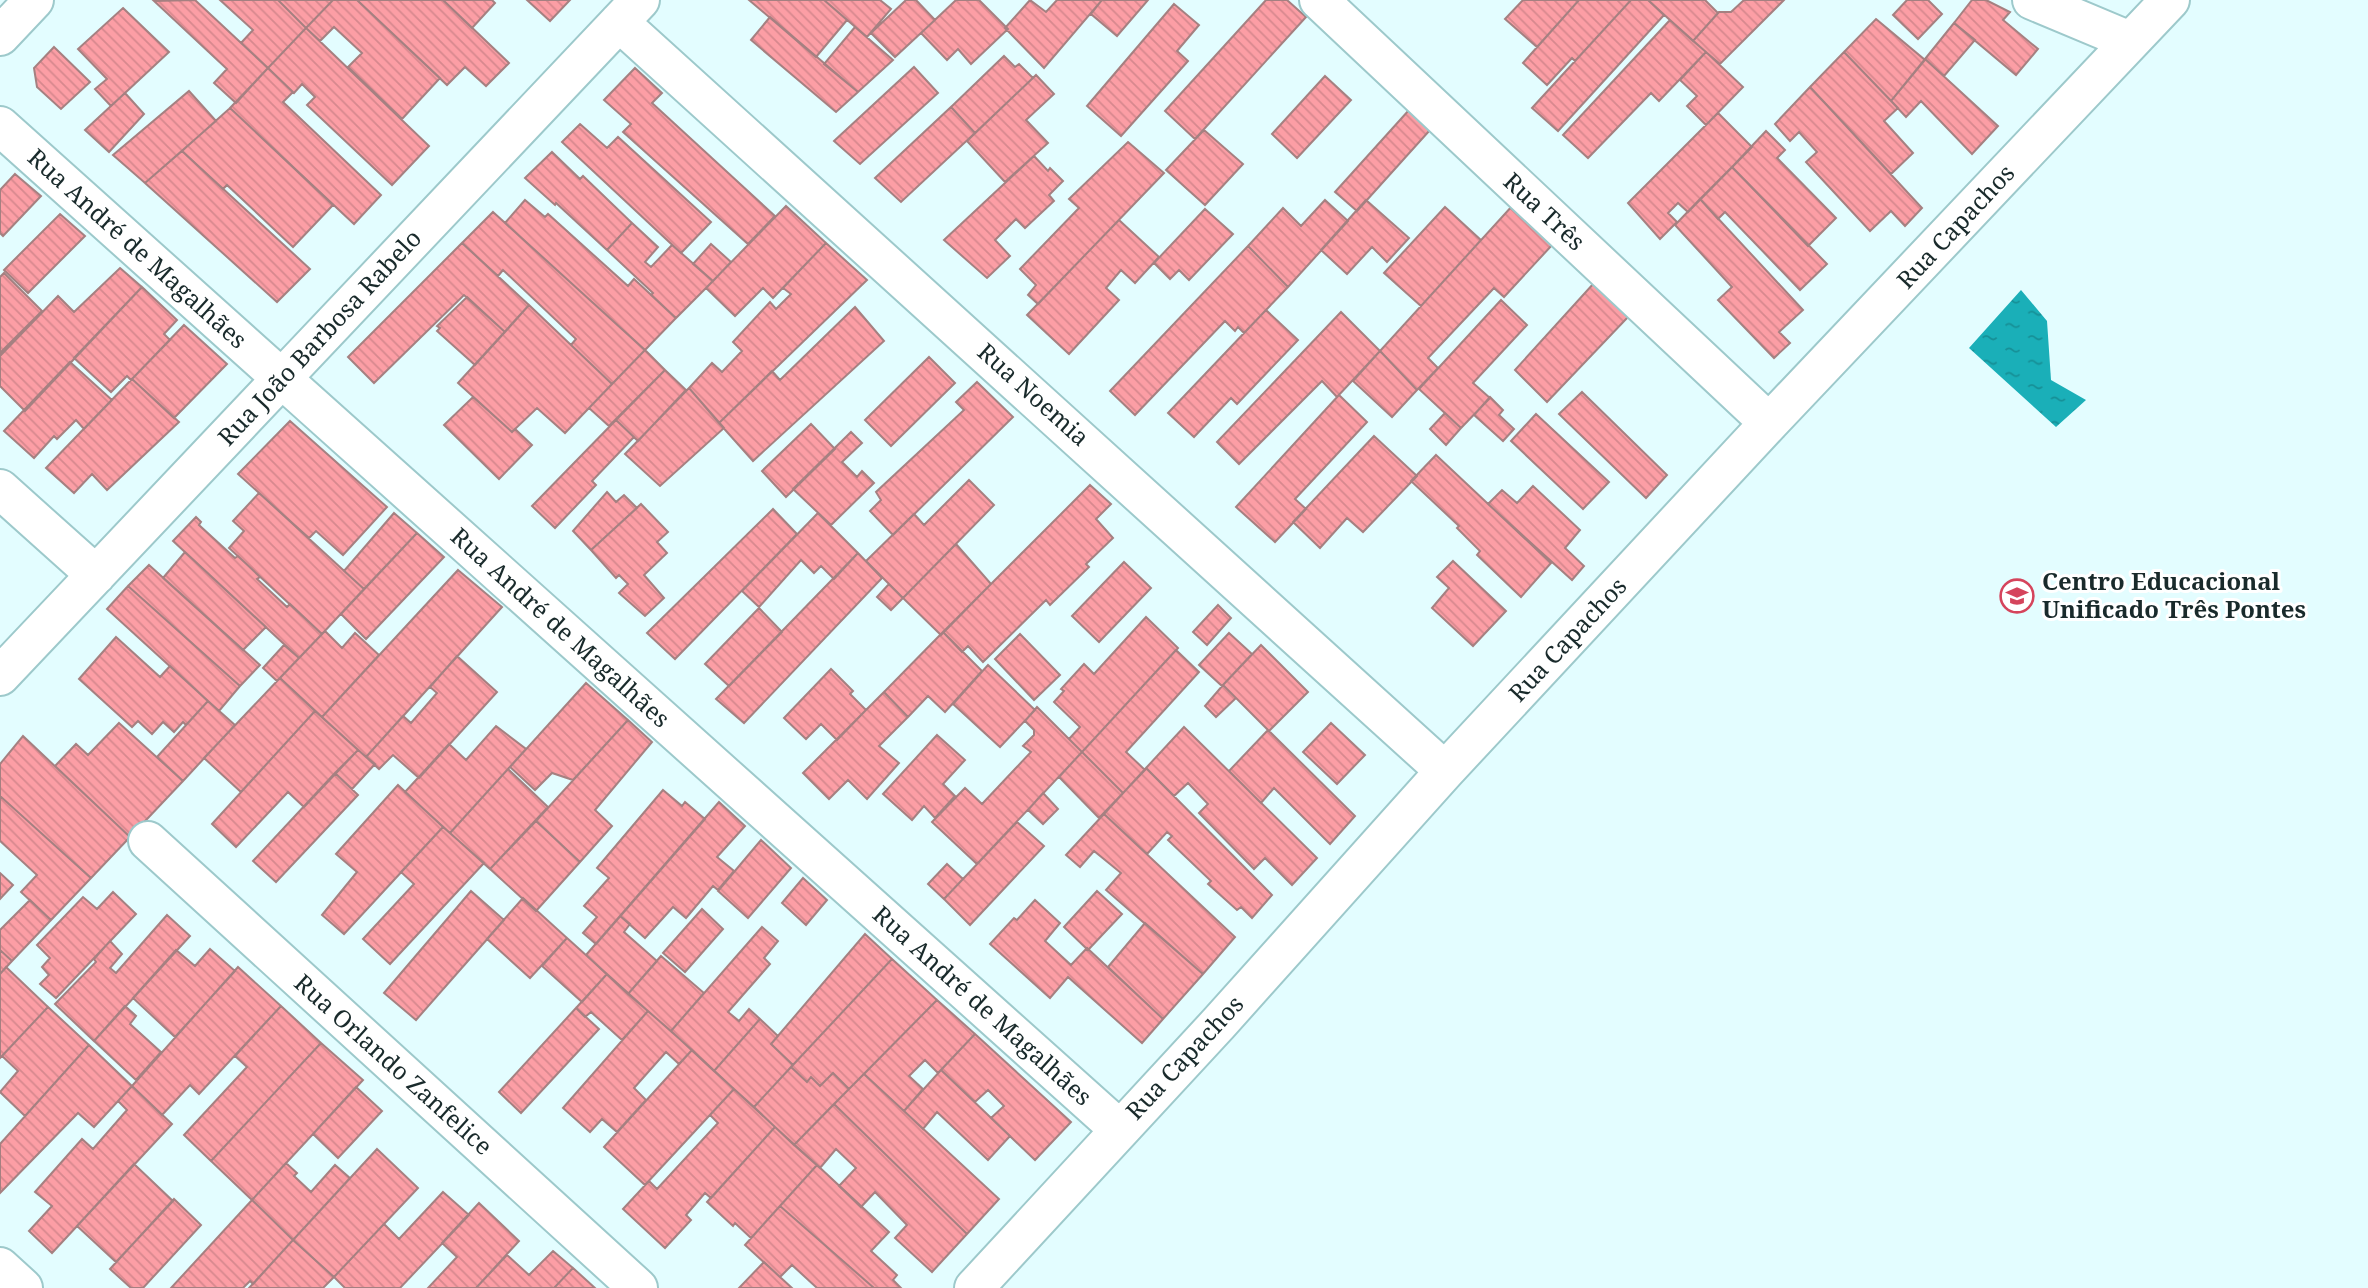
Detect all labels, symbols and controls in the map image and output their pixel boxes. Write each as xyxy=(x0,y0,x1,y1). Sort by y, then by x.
street label: Rua André de Magalhães xyxy=(21,140,255,355)
street label: Rua Capachos xyxy=(1889,157,2021,295)
street label: Rua Três xyxy=(1497,165,1593,257)
street label: Rua João Barbosa Rabelo xyxy=(210,222,428,452)
street label: Rua Noemia xyxy=(971,335,1097,453)
street label: Rua André de Magalhães xyxy=(444,519,678,734)
place label: Centro Educacional Unificado Três Pontes xyxy=(2042,564,2306,625)
street label: Rua Capachos xyxy=(1501,570,1633,708)
school or university icon: Centro Educacional Unificado Três Pontes xyxy=(1998,577,2036,615)
street label: Rua André de Magalhães xyxy=(866,897,1100,1112)
street label: Rua Orlando Zanfelice xyxy=(288,966,500,1162)
street label: Rua Capachos xyxy=(1118,988,1250,1126)

